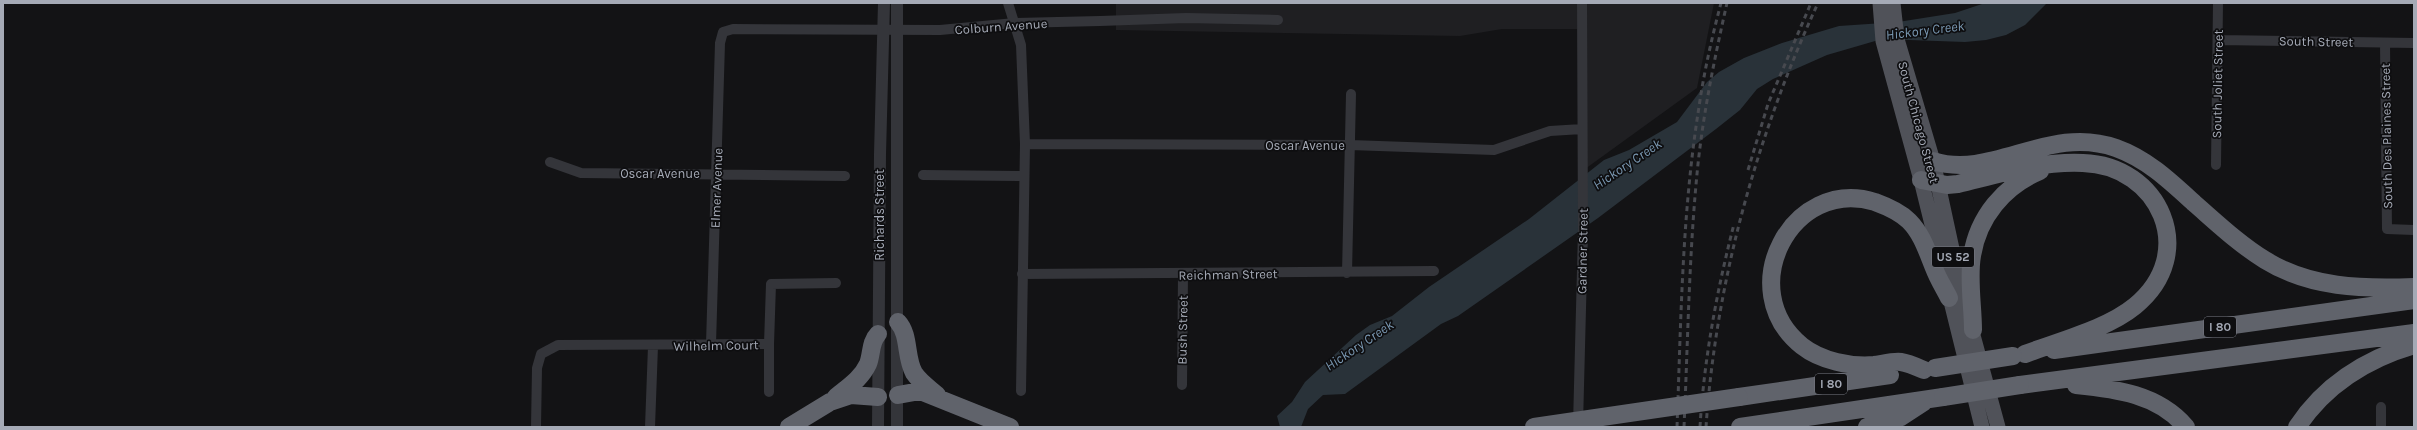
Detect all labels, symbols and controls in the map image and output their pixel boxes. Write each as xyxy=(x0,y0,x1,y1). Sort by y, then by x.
street label: Colburn Avenue xyxy=(954,16,1048,37)
water label: Hickory Creek xyxy=(1885,17,1966,44)
street label: South Joliet Street xyxy=(2209,29,2226,139)
street label: South Street xyxy=(2279,33,2353,50)
street label: South Chicago Street xyxy=(1895,60,1942,185)
street label: South Des Plaines Street xyxy=(2378,63,2395,209)
water label: Hickory Creek xyxy=(1590,135,1666,194)
street label: Oscar Avenue xyxy=(1265,138,1345,153)
street label: Elmer Avenue xyxy=(708,147,725,228)
street label: Oscar Avenue xyxy=(620,166,700,181)
street label: Richards Street xyxy=(872,169,887,261)
street label: Gardner Street xyxy=(1574,208,1591,294)
road number: US 52 xyxy=(1932,247,1974,267)
street label: Reichman Street xyxy=(1178,266,1278,283)
street label: Bush Street xyxy=(1174,295,1191,365)
water label: Hickory Creek xyxy=(1322,316,1398,375)
road number: I 80 xyxy=(2204,317,2236,337)
street label: Wilhelm Court xyxy=(673,337,759,354)
road number: I 80 xyxy=(1815,374,1847,394)

